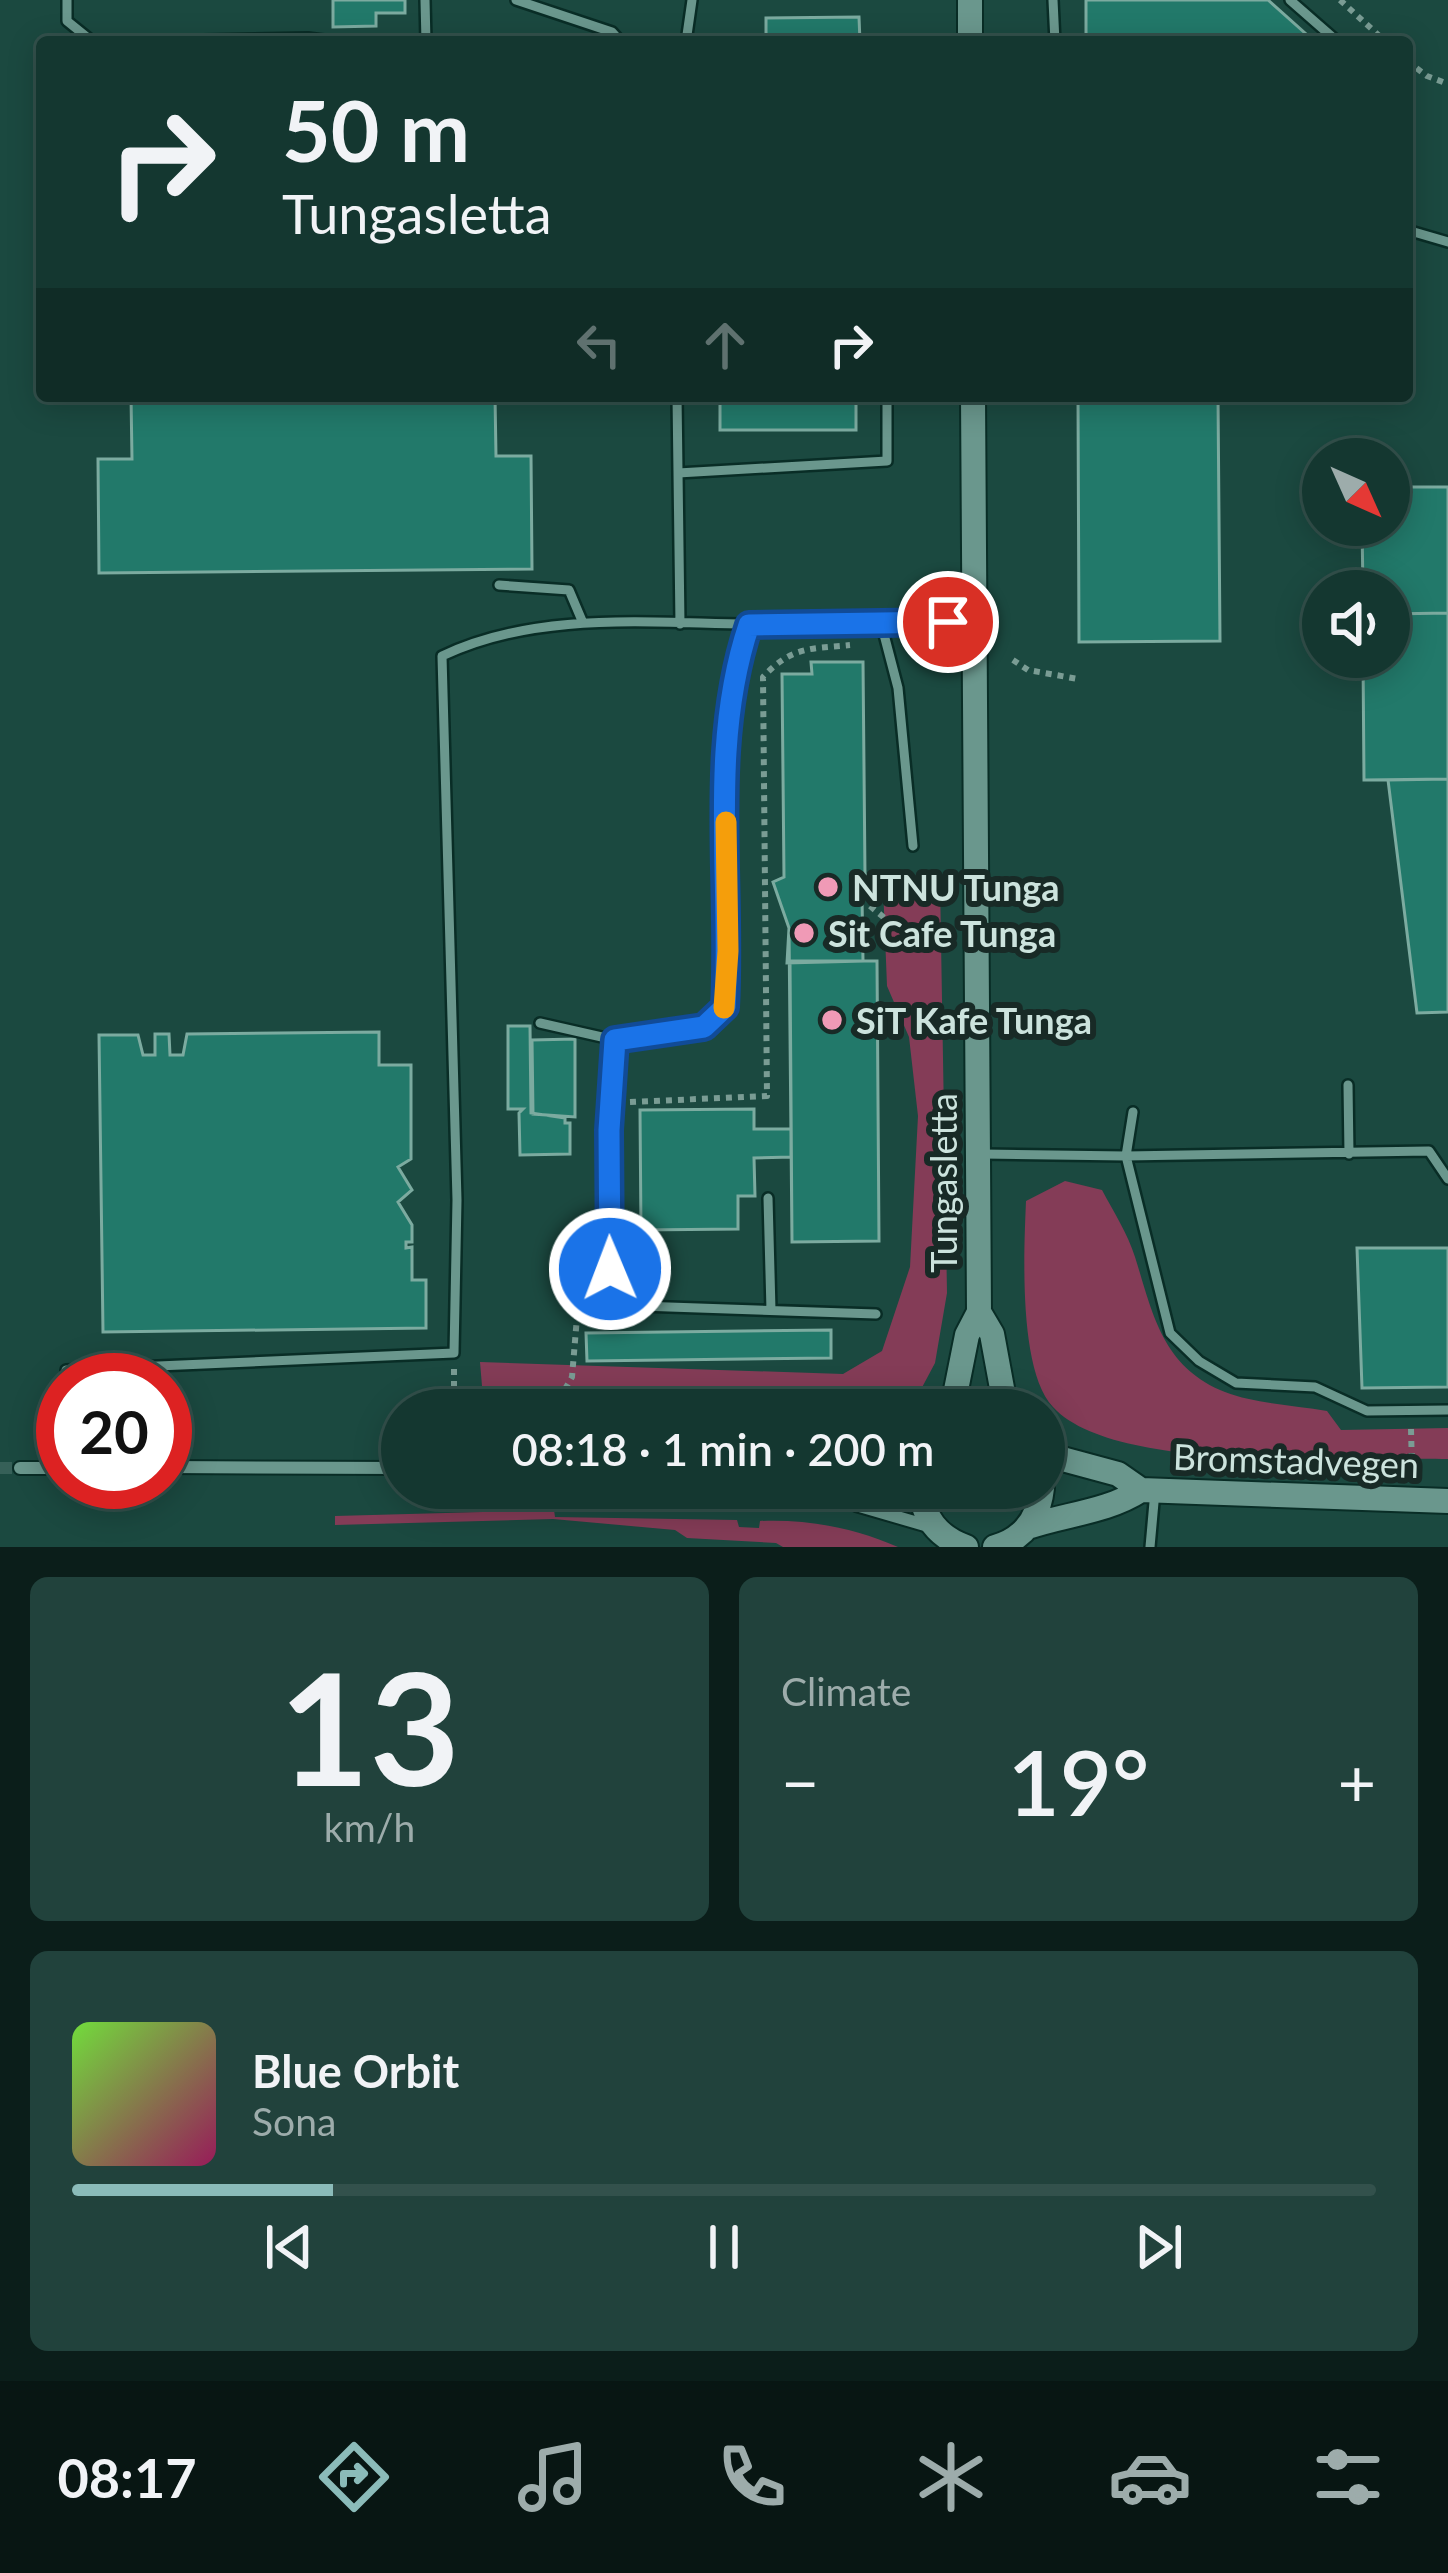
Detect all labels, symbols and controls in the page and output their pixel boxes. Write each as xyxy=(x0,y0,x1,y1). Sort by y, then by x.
text: 50 m xyxy=(282,79,470,180)
icon: right xyxy=(84,84,240,240)
text: Tungasletta xyxy=(282,181,552,246)
icon: left xyxy=(566,312,632,378)
icon: ahead xyxy=(692,312,758,378)
icon: right xyxy=(818,312,884,378)
north arrow xyxy=(1302,438,1410,546)
map controls xyxy=(1302,438,1410,678)
button: sound xyxy=(1302,570,1410,678)
pin xyxy=(897,571,999,673)
icon: arrive xyxy=(915,589,981,655)
place label: NTNU Tunga xyxy=(852,865,1060,909)
marker: NTNU Tunga xyxy=(815,874,841,900)
place label: Sit Cafe Tunga xyxy=(828,911,1056,955)
marker: Sit Cafe Tunga xyxy=(791,920,817,946)
place label: SiT Kafe Tunga xyxy=(856,998,1092,1042)
marker: SiT Kafe Tunga xyxy=(819,1007,845,1033)
street label: Tungasletta xyxy=(921,1093,965,1273)
position arrow xyxy=(547,1206,673,1332)
speed limit sign: 20 xyxy=(36,1353,192,1509)
text: 08:18 · 1 min · 200 m xyxy=(512,1422,934,1476)
street label: Bromstadvegen xyxy=(1172,1434,1420,1486)
text: 13 xyxy=(279,1632,460,1819)
text: Climate xyxy=(781,1668,911,1714)
text: 19° xyxy=(1008,1727,1149,1835)
text: − xyxy=(781,1742,819,1821)
text: + xyxy=(1338,1742,1376,1821)
text: km/h xyxy=(324,1804,415,1850)
text: Blue Orbit xyxy=(252,2044,459,2098)
text: Sona xyxy=(252,2098,336,2144)
icon: previous xyxy=(256,2214,322,2280)
icon: pause xyxy=(691,2214,757,2280)
icon: next xyxy=(1126,2214,1192,2280)
icon: directions xyxy=(312,2435,396,2519)
icon: music xyxy=(511,2435,595,2519)
icon: phone xyxy=(710,2435,794,2519)
icon: climate xyxy=(909,2435,993,2519)
icon: car xyxy=(1108,2435,1192,2519)
icon: filters xyxy=(1306,2435,1390,2519)
text: 08:17 xyxy=(57,2445,197,2510)

